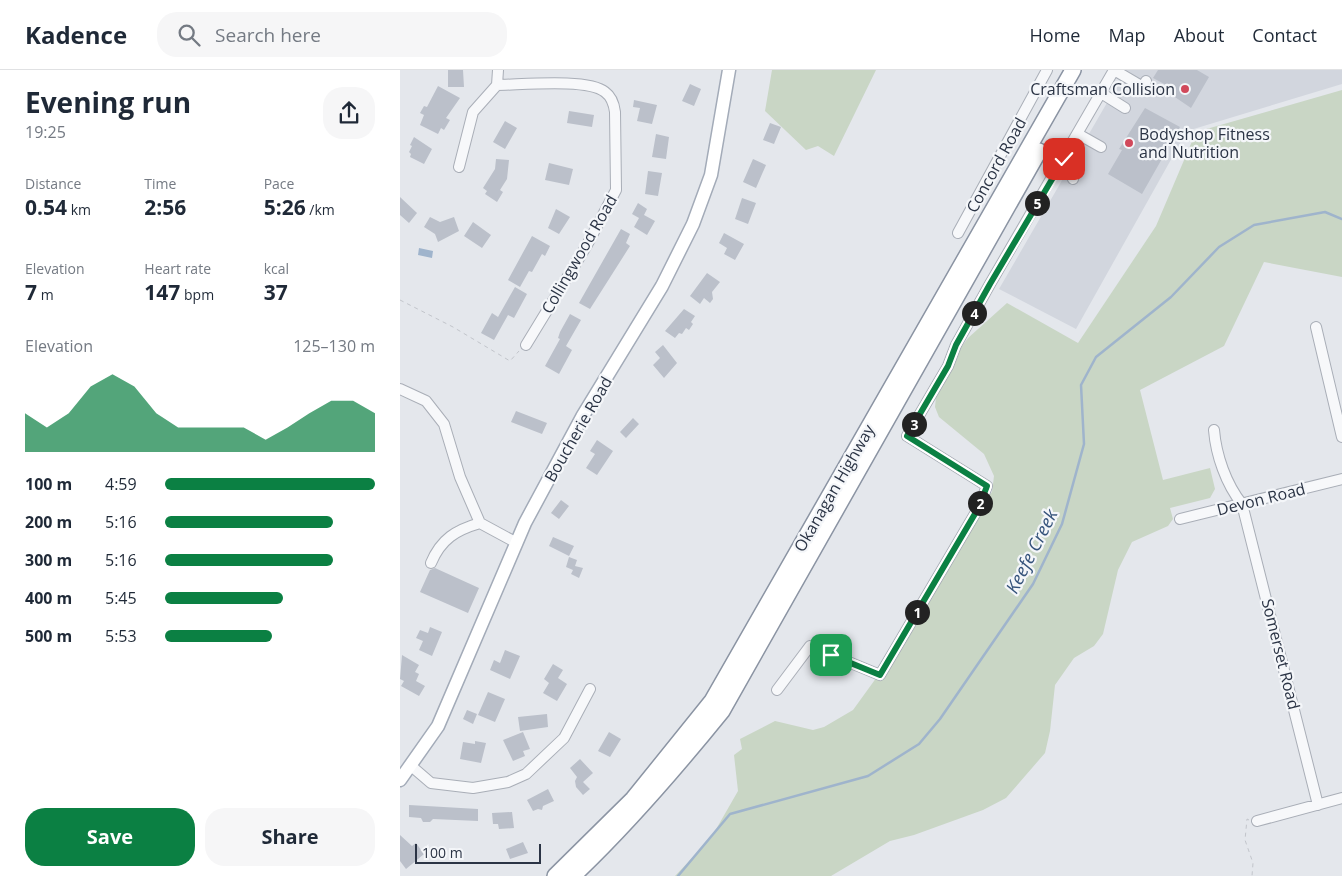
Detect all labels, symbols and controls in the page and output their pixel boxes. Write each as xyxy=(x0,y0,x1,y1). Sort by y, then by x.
search box xyxy=(157,12,507,57)
text: Kadence xyxy=(25,18,127,51)
icon: search xyxy=(175,21,203,49)
text: Search here xyxy=(215,22,321,48)
text: Home xyxy=(1030,23,1080,47)
text: Map xyxy=(1108,23,1146,47)
text: About xyxy=(1174,23,1224,47)
text: Contact xyxy=(1252,23,1317,47)
place label: Craftsman Collision xyxy=(1030,78,1175,100)
text: Evening run xyxy=(25,83,191,121)
marker: Craftsman Collision xyxy=(1179,83,1191,95)
button: share xyxy=(323,87,375,139)
street label: Concord Road xyxy=(961,114,1031,216)
text: 19:25 xyxy=(25,121,66,143)
place label: Bodyshop Fitness and Nutrition xyxy=(1139,123,1270,163)
marker: Bodyshop Fitness and Nutrition xyxy=(1123,137,1135,149)
pin xyxy=(1043,138,1085,180)
icon: check xyxy=(1050,145,1078,173)
text: Distance xyxy=(25,174,81,193)
text: Time xyxy=(144,174,176,193)
text: Pace xyxy=(264,174,294,193)
street label: Collingwood Road xyxy=(536,190,622,318)
pin: 5 xyxy=(1024,190,1050,216)
text: 0.54 xyxy=(25,193,67,221)
text: 2:56 xyxy=(144,193,186,221)
text: 5:26 xyxy=(264,193,306,221)
text: 5 xyxy=(1033,194,1042,213)
text: km xyxy=(67,200,91,219)
text: /km xyxy=(306,200,335,219)
text: Elevation xyxy=(25,259,84,278)
text: Heart rate xyxy=(144,259,211,278)
text: kcal xyxy=(264,259,289,278)
text: 7 xyxy=(25,278,37,306)
text: 147 xyxy=(144,278,180,306)
text: 37 xyxy=(264,278,288,306)
text: m xyxy=(37,285,54,304)
text: bpm xyxy=(180,285,214,304)
pin: 4 xyxy=(962,300,986,326)
text: 4 xyxy=(970,304,979,323)
text: Elevation xyxy=(25,335,93,357)
text: 125–130 m xyxy=(293,335,375,357)
street label: Boucherie Road xyxy=(539,372,617,486)
pin: 3 xyxy=(902,412,926,436)
text: 3 xyxy=(910,415,919,434)
street label: Okanagan Highway xyxy=(789,419,880,556)
text: 100 m xyxy=(25,473,72,495)
text: 4:59 xyxy=(105,473,137,495)
street label: Devon Road xyxy=(1215,477,1307,521)
pin: 2 xyxy=(968,490,992,516)
text: 2 xyxy=(976,494,985,513)
water label: Keefe Creek xyxy=(999,504,1063,597)
text: 200 m xyxy=(25,511,72,533)
text: 5:16 xyxy=(105,511,137,533)
text: 300 m xyxy=(25,549,72,571)
text: 5:16 xyxy=(105,549,137,571)
text: 400 m xyxy=(25,587,72,609)
text: 5:45 xyxy=(105,587,137,609)
street label: Somerset Road xyxy=(1257,596,1305,712)
pin: 1 xyxy=(904,600,930,624)
text: 1 xyxy=(913,603,922,622)
text: 500 m xyxy=(25,625,72,647)
text: 5:53 xyxy=(105,625,137,647)
pin xyxy=(810,634,852,676)
icon: arrive xyxy=(817,641,845,669)
button: Save xyxy=(25,808,195,866)
button: Share xyxy=(205,808,375,866)
scale bar xyxy=(415,841,541,864)
text: 100 m xyxy=(422,843,463,862)

